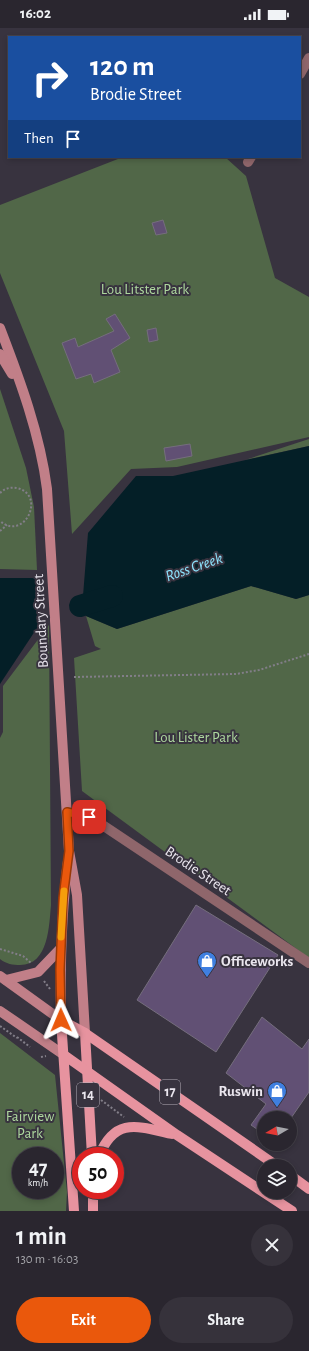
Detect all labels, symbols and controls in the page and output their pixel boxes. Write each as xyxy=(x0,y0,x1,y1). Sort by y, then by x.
text: 16:02 xyxy=(20,6,51,21)
icon: right xyxy=(24,52,76,104)
text: 120 m xyxy=(90,53,155,81)
text: Brodie Street xyxy=(90,86,181,104)
icon: arrive xyxy=(62,128,84,150)
text: Then xyxy=(24,131,54,146)
park label: Lou Litster Park xyxy=(101,282,189,297)
water label: Ross Creek xyxy=(163,550,225,584)
street label: Boundary Street xyxy=(31,573,51,668)
park label: Lou Lister Park xyxy=(154,730,238,745)
pin xyxy=(72,800,106,834)
icon: arrive xyxy=(78,806,100,828)
street label: Brodie Street xyxy=(162,843,234,899)
shop icon: Officeworks xyxy=(196,950,218,978)
place label: Officeworks xyxy=(221,954,293,969)
position arrow xyxy=(40,999,82,1041)
road number: 17 xyxy=(160,1080,180,1104)
shop icon: Ruswin xyxy=(266,1080,288,1108)
road number: 14 xyxy=(77,1083,99,1107)
place label: Ruswin xyxy=(218,1084,263,1099)
park label: Fairview Park xyxy=(6,1109,54,1141)
north arrow xyxy=(257,1111,297,1151)
map controls xyxy=(257,1111,297,1199)
speed limit sign: 50 xyxy=(72,1147,124,1199)
text: 47 xyxy=(29,1158,47,1178)
button: layers xyxy=(257,1159,297,1199)
text: km/h xyxy=(28,1178,48,1188)
button: close xyxy=(251,1224,293,1266)
text: 1 min xyxy=(16,1225,67,1249)
text: 130 m · 16:03 xyxy=(16,1253,78,1266)
button: Exit xyxy=(16,1297,151,1343)
button: Share xyxy=(159,1297,293,1343)

